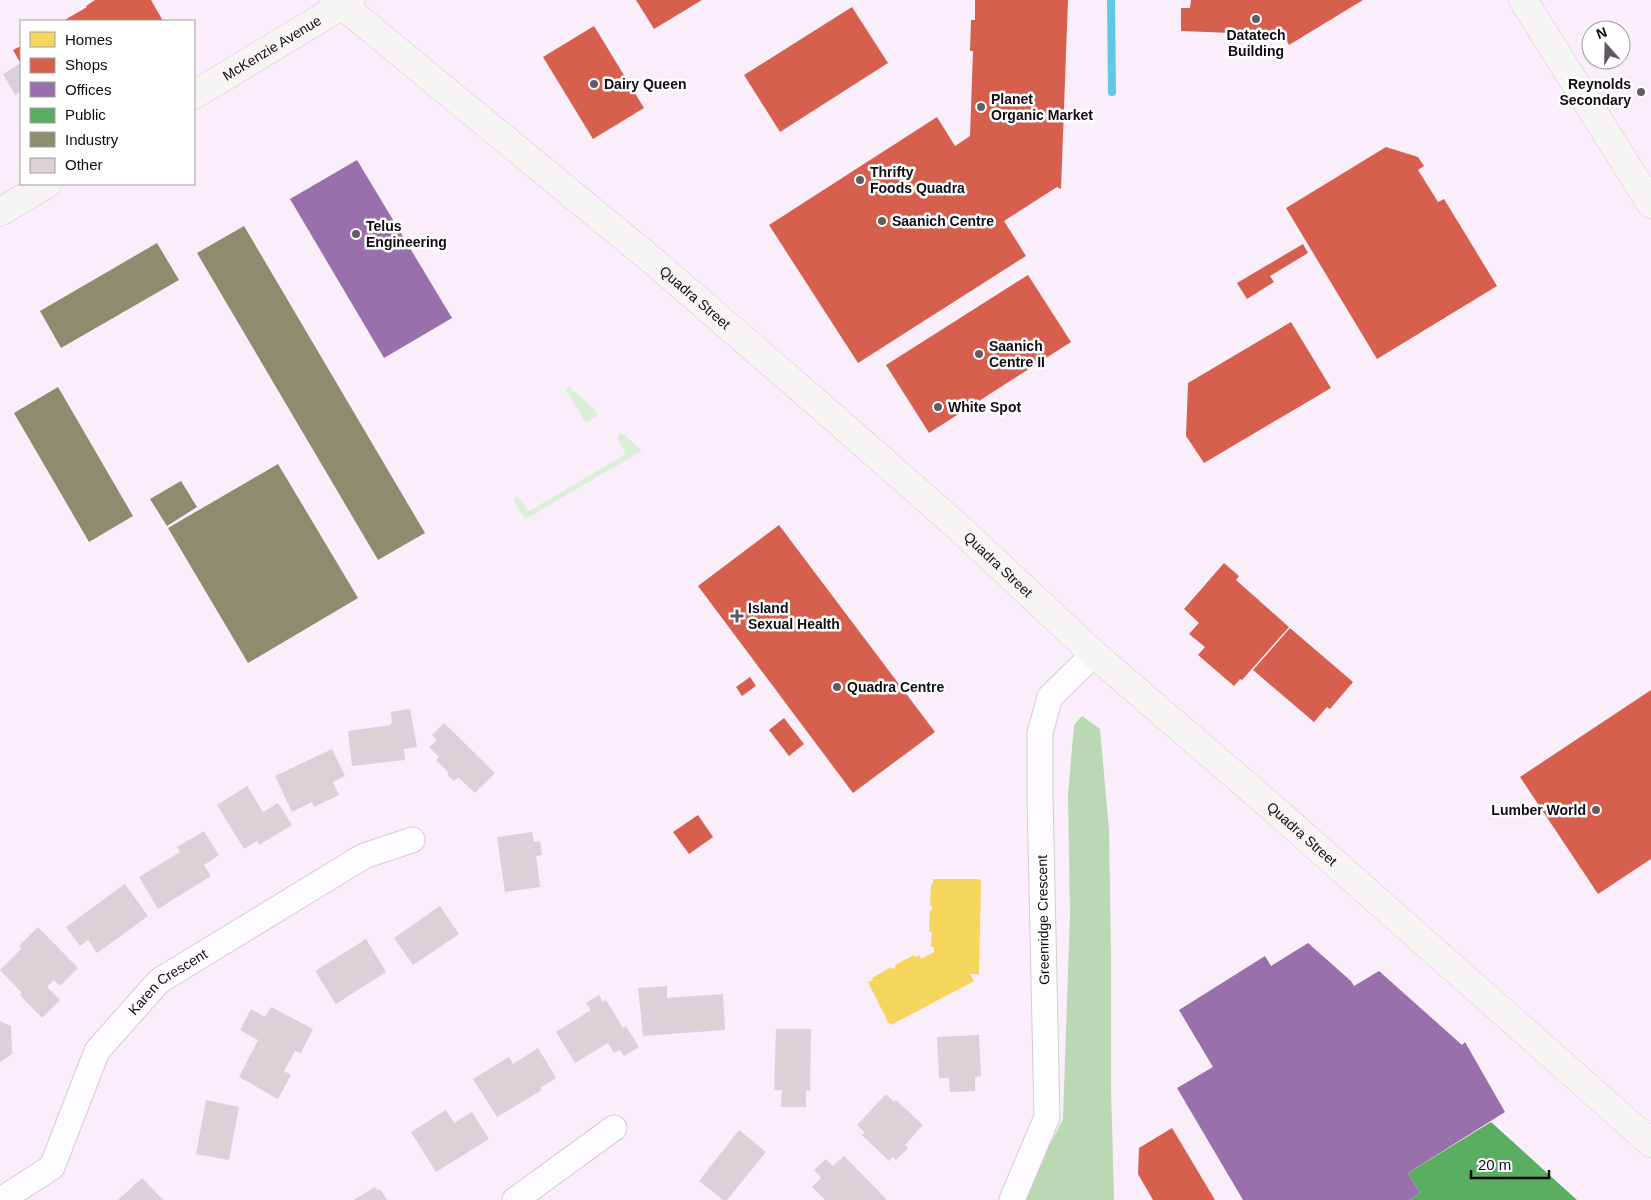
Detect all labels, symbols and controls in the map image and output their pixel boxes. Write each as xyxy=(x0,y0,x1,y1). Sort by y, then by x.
street label: McKenzie Avenue xyxy=(220,12,324,84)
marker: Datatech Building xyxy=(1250,13,1262,25)
legend xyxy=(20,20,195,185)
north arrow xyxy=(1581,20,1631,70)
text: N xyxy=(1594,24,1609,42)
place label: Datatech Building xyxy=(1226,27,1286,59)
text: Homes xyxy=(65,31,113,48)
text: Shops xyxy=(65,56,108,73)
place label: Dairy Queen xyxy=(604,76,686,92)
place label: Reynolds Secondary xyxy=(1559,76,1631,108)
marker: Dairy Queen xyxy=(588,78,600,90)
text: Offices xyxy=(65,81,111,98)
marker: Reynolds Secondary xyxy=(1635,86,1647,98)
place label: Planet Organic Market xyxy=(991,91,1093,123)
marker: Planet Organic Market xyxy=(975,101,987,113)
text: Public xyxy=(65,106,106,123)
text: Industry xyxy=(65,131,119,148)
text: Other xyxy=(65,156,103,173)
place label: Thrifty Foods Quadra xyxy=(870,164,965,196)
marker: Thrifty Foods Quadra xyxy=(854,174,866,186)
place label: Saanich Centre xyxy=(892,213,994,229)
marker: Saanich Centre xyxy=(876,215,888,227)
place label: Telus Engineering xyxy=(366,218,447,250)
marker: Telus Engineering xyxy=(350,228,362,240)
street label: Quadra Street xyxy=(657,263,734,332)
place label: Saanich Centre II xyxy=(989,338,1045,370)
marker: Saanich Centre II xyxy=(973,348,985,360)
place label: White Spot xyxy=(948,399,1021,415)
marker: White Spot xyxy=(932,401,944,413)
street label: Quadra Street xyxy=(961,529,1036,600)
place label: Island Sexual Health xyxy=(748,600,840,632)
marker: Island Sexual Health xyxy=(730,609,744,623)
place label: Quadra Centre xyxy=(847,679,944,695)
marker: Quadra Centre xyxy=(831,681,843,693)
street label: Quadra Street xyxy=(1264,799,1340,869)
place label: Lumber World xyxy=(1491,802,1586,818)
marker: Lumber World xyxy=(1590,804,1602,816)
street label: Greenridge Crescent xyxy=(1034,855,1052,985)
street label: Karen Crescent xyxy=(125,945,210,1018)
scale bar xyxy=(1471,1148,1548,1180)
text: 20 m xyxy=(1478,1156,1511,1173)

